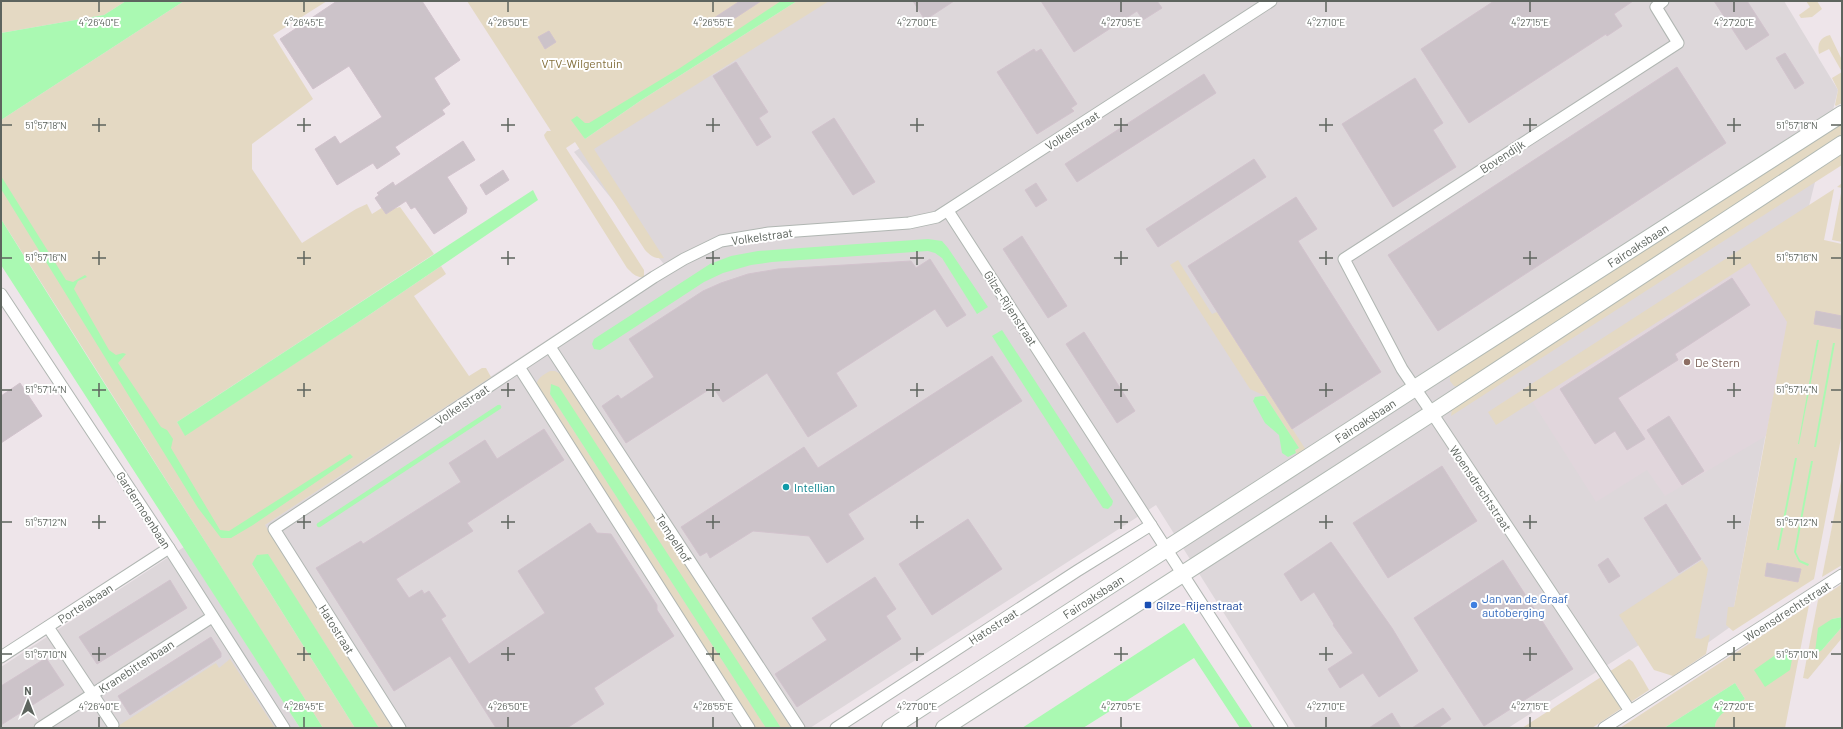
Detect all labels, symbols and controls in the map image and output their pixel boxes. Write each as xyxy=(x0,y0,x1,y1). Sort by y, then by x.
text: 4°26'40"E xyxy=(79,16,119,28)
text: 4°26'45"E xyxy=(284,16,324,28)
text: 4°26'50"E xyxy=(488,16,528,28)
text: 4°26'55"E xyxy=(693,16,733,28)
text: 4°27'00"E xyxy=(897,16,937,28)
text: 4°27'05"E xyxy=(1101,16,1141,28)
text: 4°27'10"E xyxy=(1307,16,1345,28)
text: 4°27'15"E xyxy=(1511,16,1549,28)
text: 4°27'20"E xyxy=(1714,16,1754,28)
park label: VTV-Wilgentuin xyxy=(541,56,623,70)
street label: Volkelstraat xyxy=(1042,107,1102,153)
text: 51°57'18"N xyxy=(25,119,67,131)
text: 51°57'18"N xyxy=(1776,119,1818,131)
street label: Bovendijk xyxy=(1477,136,1527,176)
street label: Fairoaksbaan xyxy=(1605,220,1671,270)
street label: Volkelstraat xyxy=(730,225,794,247)
text: 51°57'16"N xyxy=(25,251,67,263)
text: 51°57'16"N xyxy=(1776,251,1818,263)
street label: Gilze-Rijenstraat xyxy=(981,268,1041,348)
place label: De Stern xyxy=(1695,355,1740,369)
marker: De Stern xyxy=(1682,357,1692,367)
street label: Volkelstraat xyxy=(432,381,492,427)
text: 51°57'14"N xyxy=(25,383,67,395)
text: 51°57'14"N xyxy=(1776,383,1818,395)
street label: Fairoaksbaan xyxy=(1332,396,1398,445)
street label: Woensdrechtstraat xyxy=(1447,442,1515,534)
street label: Gardermoenbaan xyxy=(114,469,174,551)
place label: Intellian xyxy=(794,480,835,494)
marker: Intellian xyxy=(781,482,791,492)
street label: Tempelhof xyxy=(653,511,695,565)
text: 51°57'12"N xyxy=(25,516,67,528)
text: 51°57'12"N xyxy=(1776,516,1818,528)
street label: Fairoaksbaan xyxy=(1060,572,1126,621)
street label: Woensdrechtstraat xyxy=(1741,578,1833,644)
street label: Portelabaan xyxy=(55,580,115,626)
place label: Jan van de Graaf autoberging xyxy=(1482,591,1568,619)
place label: Gilze-Rijenstraat xyxy=(1156,598,1243,612)
marker: Gilze-Rijenstraat xyxy=(1143,600,1153,610)
marker: Jan van de Graaf autoberging xyxy=(1469,600,1479,610)
street label: Hatostraat xyxy=(316,602,358,656)
street label: Hatostraat xyxy=(966,605,1020,647)
street label: Kranebittenbaan xyxy=(96,636,176,696)
text: 51°57'10"N xyxy=(25,648,67,660)
text: 51°57'10"N xyxy=(1776,648,1818,660)
north arrow xyxy=(8,681,48,721)
text: N xyxy=(24,684,32,697)
text: 4°26'40"E xyxy=(79,700,119,712)
text: 4°26'45"E xyxy=(284,700,324,712)
text: 4°26'50"E xyxy=(488,700,528,712)
text: 4°26'55"E xyxy=(693,700,733,712)
text: 4°27'00"E xyxy=(897,700,937,712)
text: 4°27'05"E xyxy=(1101,700,1141,712)
text: 4°27'10"E xyxy=(1307,700,1345,712)
text: 4°27'15"E xyxy=(1511,700,1549,712)
text: 4°27'20"E xyxy=(1714,700,1754,712)

